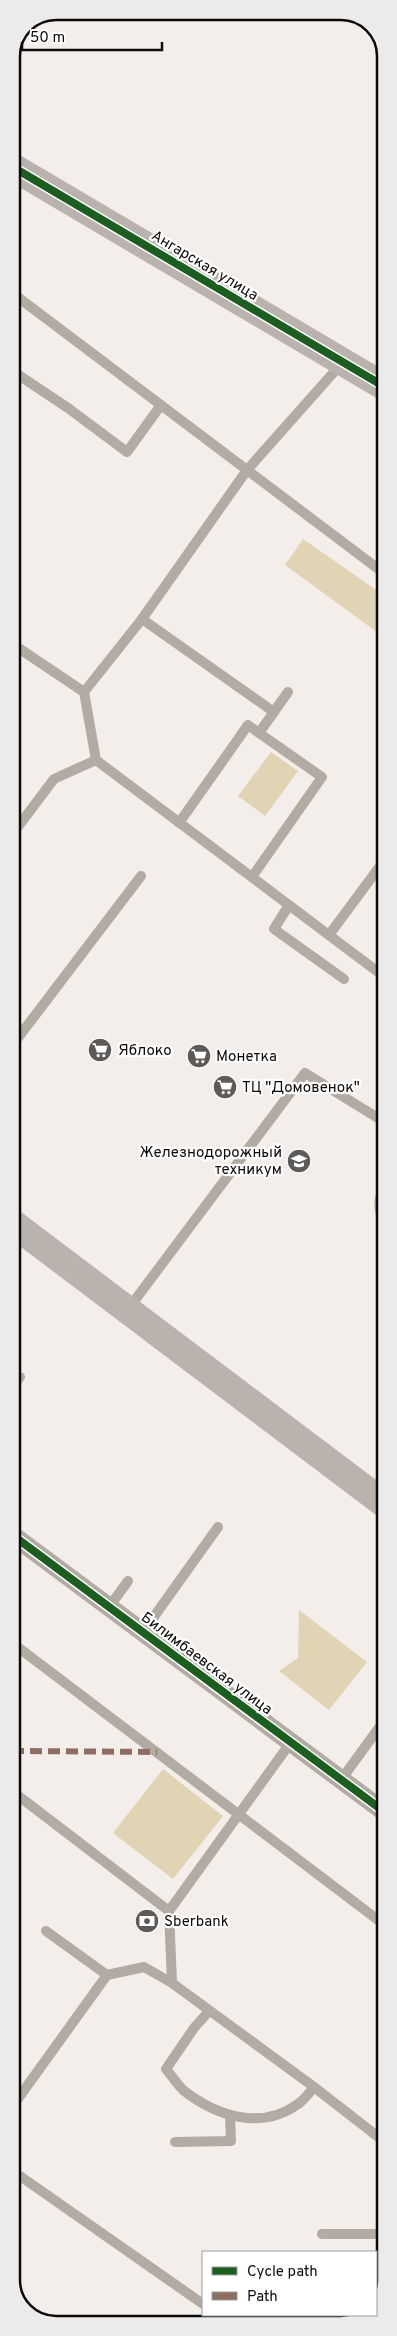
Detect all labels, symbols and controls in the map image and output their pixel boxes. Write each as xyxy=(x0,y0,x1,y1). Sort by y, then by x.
scale bar xyxy=(22,20,162,52)
text: 50 m xyxy=(30,29,65,48)
street label: Ангарская улица xyxy=(147,227,261,306)
supermarket icon: Яблоко xyxy=(87,1037,113,1063)
place label: Яблоко xyxy=(118,1042,172,1061)
supermarket icon: Монетка xyxy=(186,1043,212,1069)
place label: Монетка xyxy=(216,1048,277,1067)
supermarket icon: ТЦ "Домовенок" xyxy=(212,1074,238,1100)
place label: ТЦ "Домовенок" xyxy=(242,1079,360,1098)
place label: Железнодорожный техникум xyxy=(140,1144,282,1180)
school or university icon: Железнодорожный техникум xyxy=(286,1148,312,1174)
street label: Билимбаевская улица xyxy=(137,1609,276,1720)
bank icon: Sberbank xyxy=(134,1908,160,1934)
place label: Sberbank xyxy=(164,1913,229,1932)
legend xyxy=(202,2251,377,2316)
text: Cycle path xyxy=(247,2263,318,2282)
text: Path xyxy=(247,2288,278,2307)

